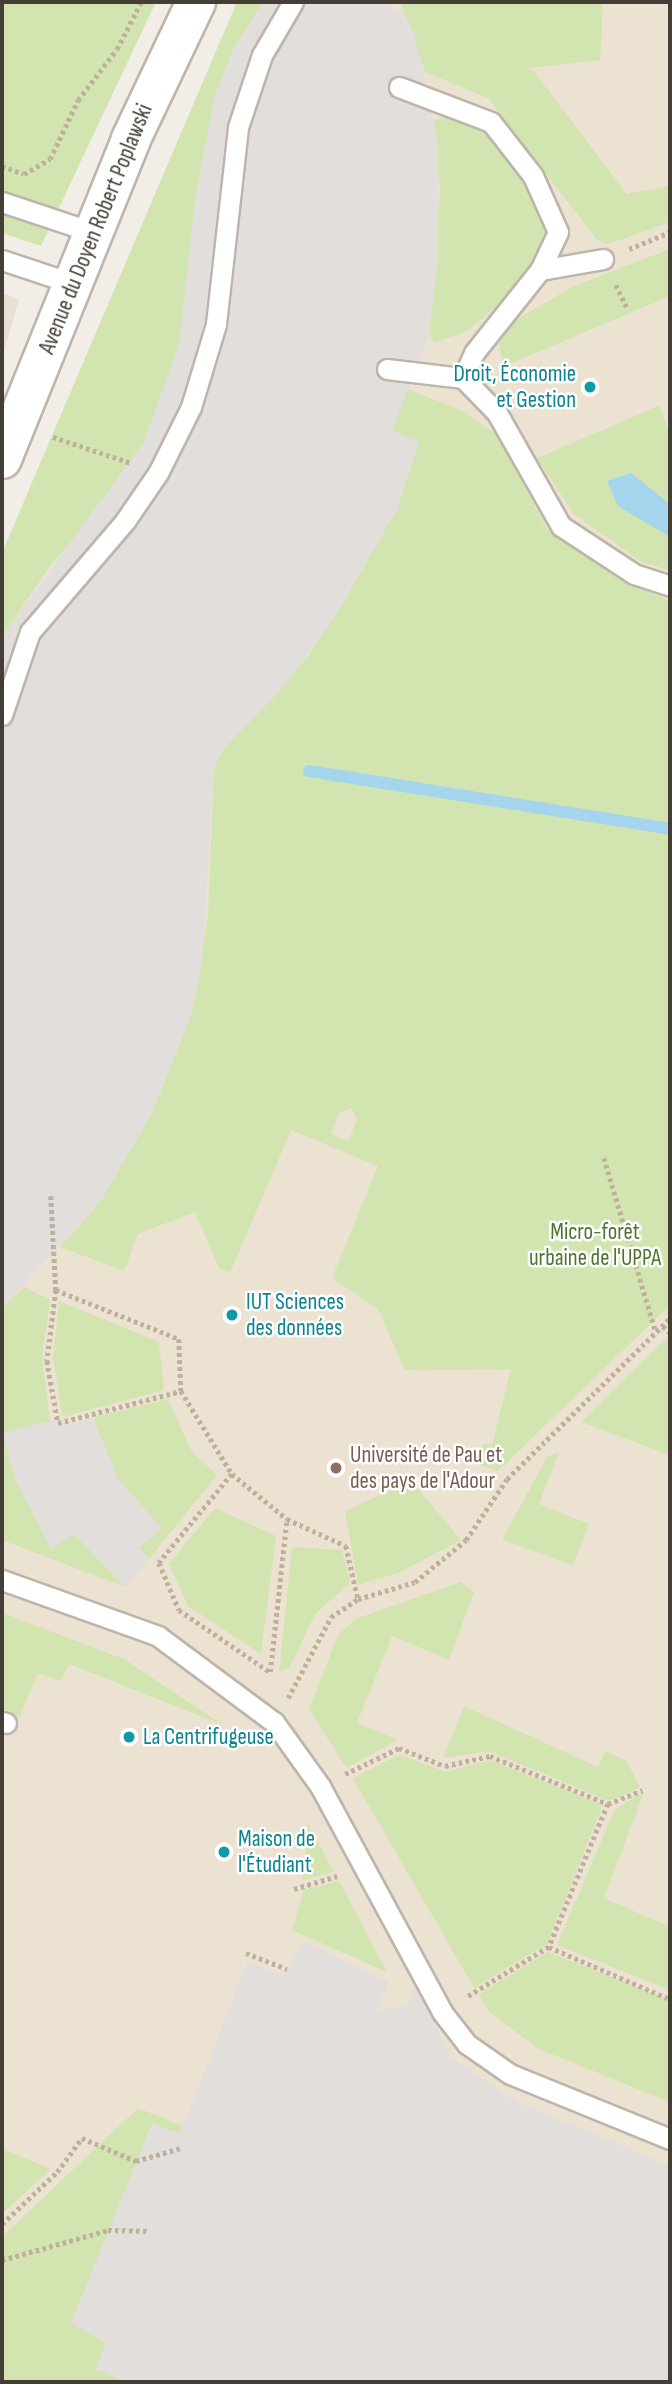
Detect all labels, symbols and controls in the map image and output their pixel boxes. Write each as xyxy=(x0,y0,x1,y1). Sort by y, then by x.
street label: Avenue du Doyen Robert Poplawski xyxy=(33,100,159,358)
place label: Droit, Économie et Gestion xyxy=(453,360,576,414)
marker: Droit, Économie et Gestion xyxy=(582,379,598,395)
park label: Micro-forêt urbaine de l'UPPA xyxy=(529,1218,661,1272)
place label: IUT Sciences des données xyxy=(246,1288,344,1342)
marker: IUT Sciences des données xyxy=(224,1307,240,1323)
place label: Université de Pau et des pays de l'Adour xyxy=(350,1441,502,1495)
marker: Université de Pau et des pays de l'Adour xyxy=(328,1460,344,1476)
place label: La Centrifugeuse xyxy=(143,1723,274,1751)
marker: La Centrifugeuse xyxy=(121,1729,137,1745)
place label: Maison de l'Étudiant xyxy=(238,1825,315,1879)
marker: Maison de l'Étudiant xyxy=(216,1844,232,1860)

